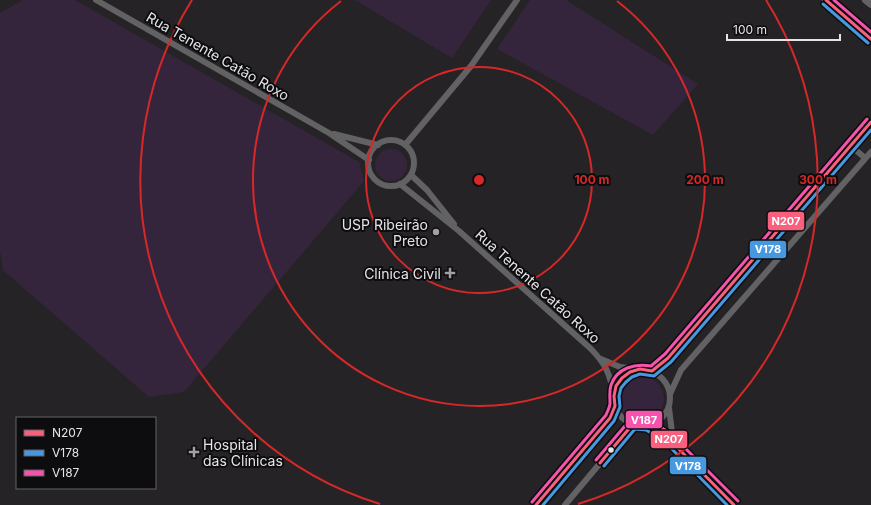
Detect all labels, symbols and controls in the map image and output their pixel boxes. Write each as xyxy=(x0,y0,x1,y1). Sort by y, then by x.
street label: Rua Tenente Catão Roxo xyxy=(144,8,292,104)
scale bar xyxy=(727,16,840,42)
text: 100 m xyxy=(733,22,767,37)
text: 100 m xyxy=(574,172,610,187)
text: 200 m xyxy=(686,172,724,187)
text: 300 m xyxy=(799,172,837,187)
centre of rings xyxy=(472,173,486,187)
line badge: N207 xyxy=(767,211,805,231)
text: N207 xyxy=(772,214,800,228)
place label: USP Ribeirão Preto xyxy=(342,216,428,249)
street label: Rua Tenente Catão Roxo xyxy=(472,225,604,347)
marker: USP Ribeirão Preto xyxy=(431,227,441,237)
line badge: V178 xyxy=(749,240,787,259)
text: V178 xyxy=(755,242,781,256)
place label: Clínica Civil xyxy=(364,265,441,282)
marker: Clínica Civil xyxy=(444,267,456,279)
line badge: V187 xyxy=(625,410,663,429)
text: V187 xyxy=(631,413,657,427)
legend xyxy=(16,417,156,489)
text: N207 xyxy=(52,425,83,440)
line badge: N207 xyxy=(650,430,688,449)
text: N207 xyxy=(655,432,683,446)
place label: Hospital das Clínicas xyxy=(203,436,283,469)
text: V178 xyxy=(52,445,79,460)
unlabelled marker xyxy=(606,445,616,455)
marker: Hospital das Clínicas xyxy=(188,446,200,458)
line badge: V178 xyxy=(669,456,707,475)
text: V178 xyxy=(675,459,701,473)
text: V187 xyxy=(52,465,80,480)

